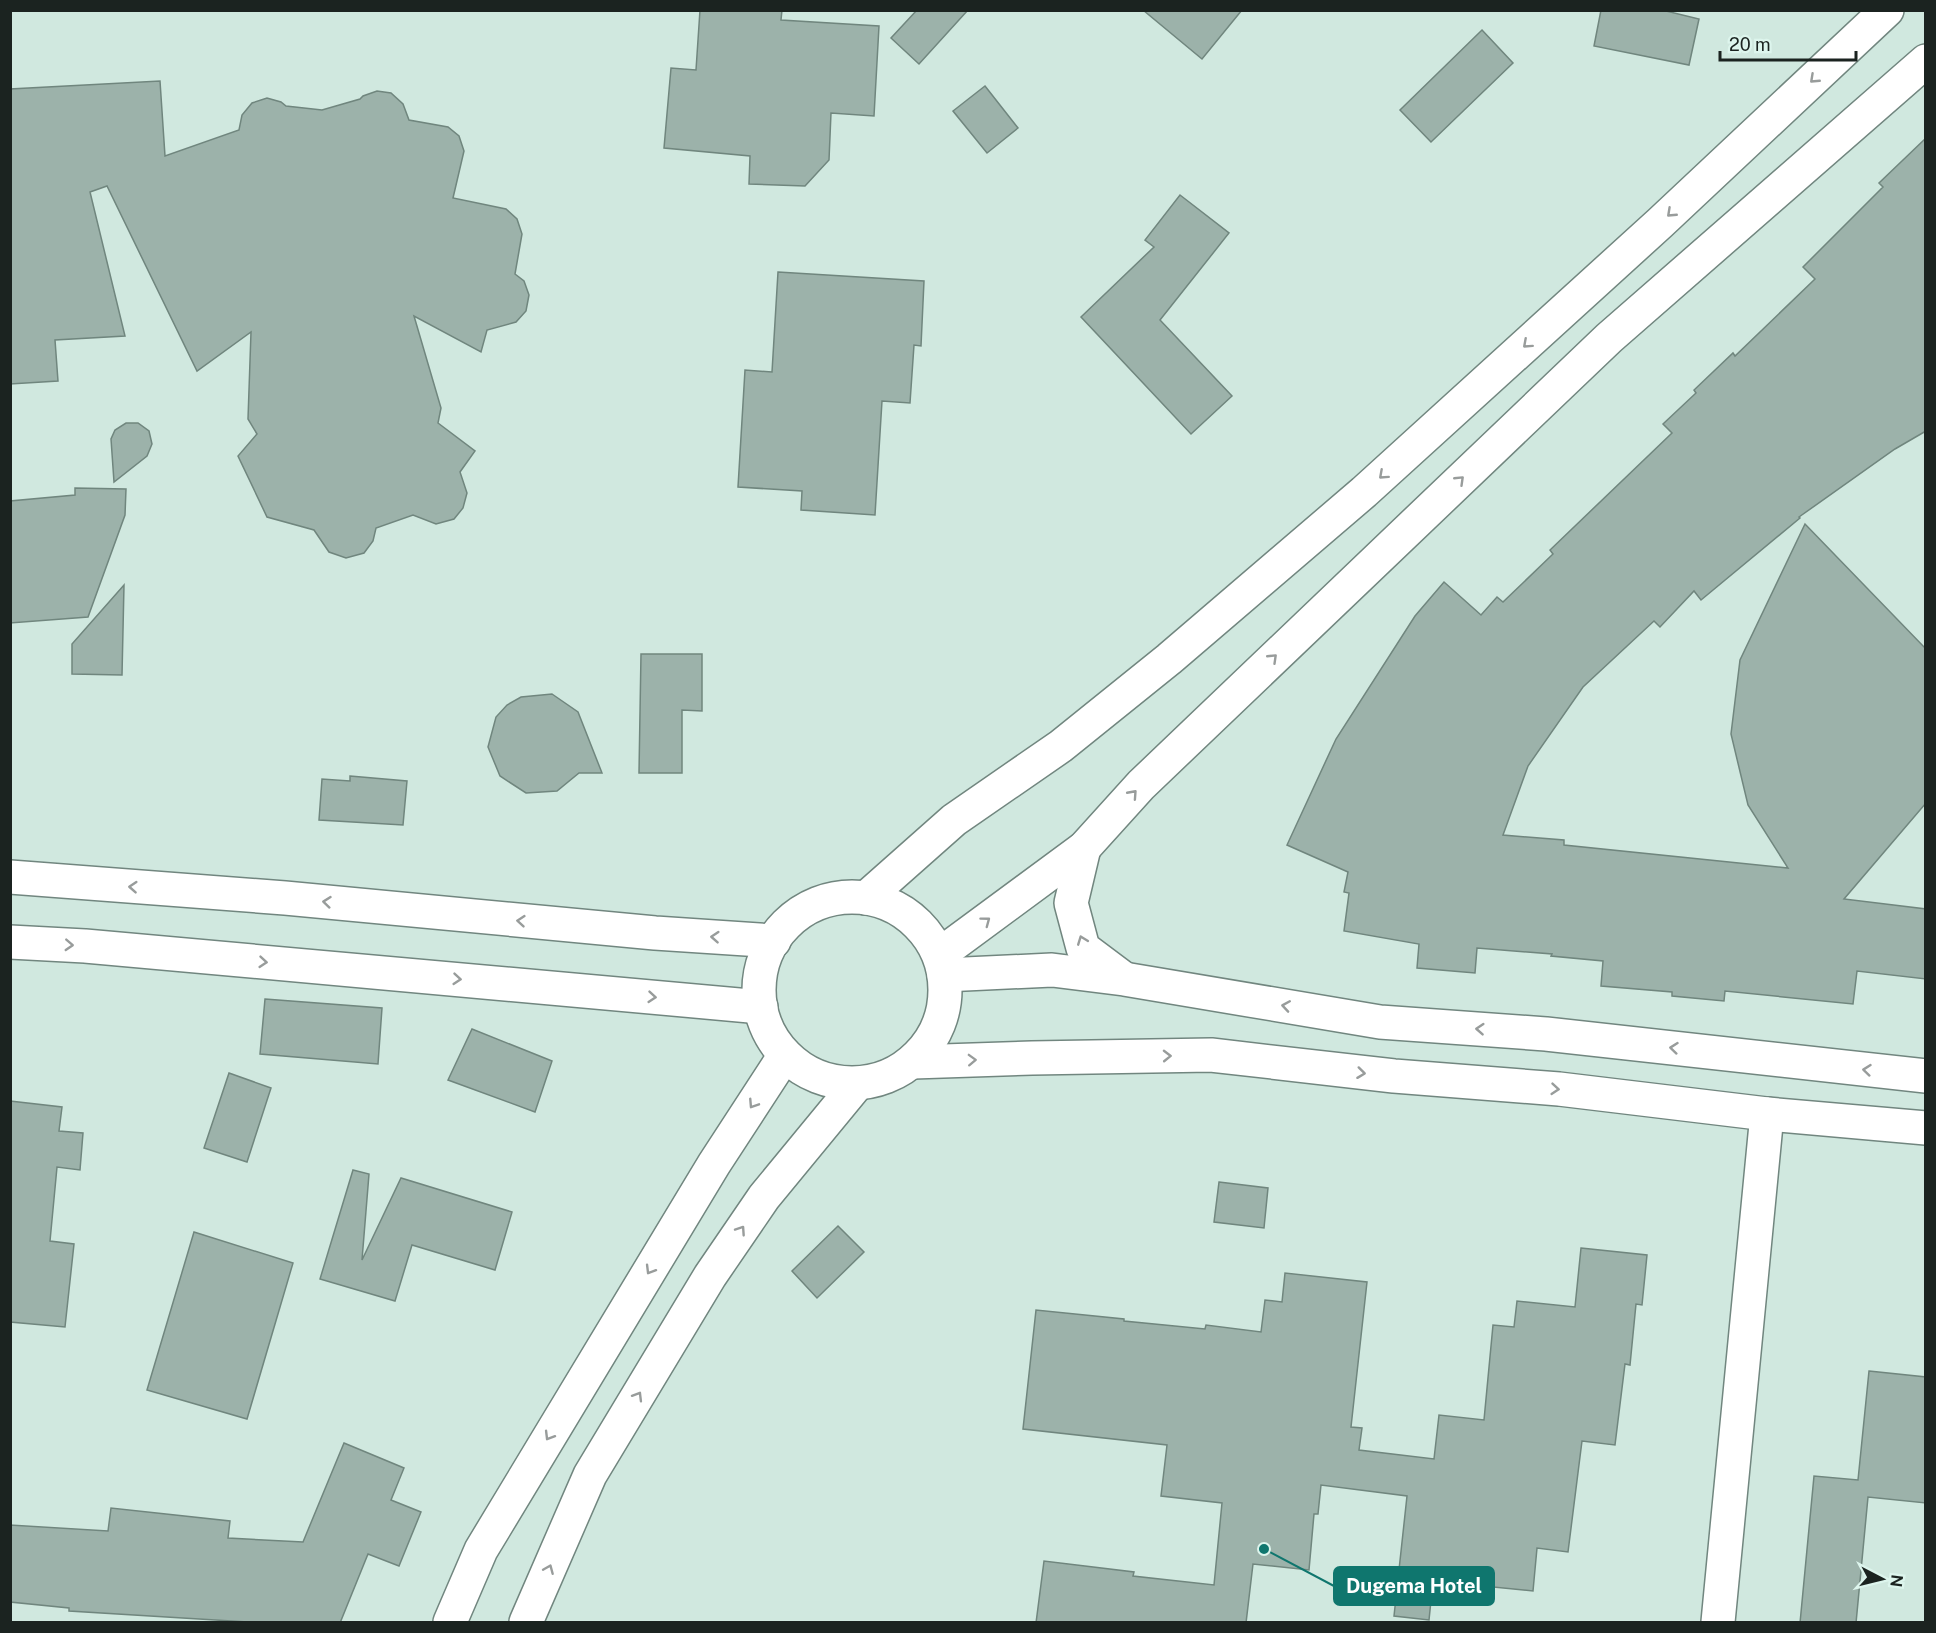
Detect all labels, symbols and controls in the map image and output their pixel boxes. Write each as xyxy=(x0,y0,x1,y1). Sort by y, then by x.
scale bar xyxy=(1720,24,1856,62)
text: 20 m xyxy=(1729,34,1771,55)
one-way arrow xyxy=(1810,72,1820,83)
one-way arrow xyxy=(1668,205,1679,216)
one-way arrow xyxy=(1523,337,1534,348)
one-way arrow xyxy=(1379,468,1390,479)
one-way arrow xyxy=(1453,476,1463,487)
one-way arrow xyxy=(1265,654,1276,665)
one-way arrow xyxy=(1126,790,1137,800)
one-way arrow xyxy=(128,881,137,894)
one-way arrow xyxy=(322,896,332,909)
one-way arrow xyxy=(516,915,526,928)
one-way arrow xyxy=(980,917,991,928)
one-way arrow xyxy=(711,931,720,944)
one-way arrow xyxy=(1077,936,1090,946)
one-way arrow xyxy=(64,939,73,951)
one-way arrow xyxy=(259,955,268,968)
one-way arrow xyxy=(453,972,462,985)
one-way arrow xyxy=(647,990,656,1003)
one-way arrow xyxy=(1281,1000,1291,1013)
one-way arrow xyxy=(1475,1023,1484,1036)
one-way arrow xyxy=(1669,1042,1678,1055)
one-way arrow xyxy=(1162,1050,1171,1062)
one-way arrow xyxy=(967,1053,976,1066)
one-way arrow xyxy=(1863,1064,1872,1077)
one-way arrow xyxy=(1356,1066,1365,1078)
one-way arrow xyxy=(1550,1082,1560,1095)
one-way arrow xyxy=(749,1097,760,1108)
one-way arrow xyxy=(734,1226,745,1237)
one-way arrow xyxy=(646,1264,658,1274)
one-way arrow xyxy=(630,1392,642,1402)
one-way arrow xyxy=(545,1430,557,1440)
north arrow xyxy=(1852,1549,1912,1609)
one-way arrow xyxy=(542,1564,554,1575)
callout: Dugema Hotel xyxy=(1334,1567,1494,1605)
text: N xyxy=(1886,1573,1907,1588)
text: Dugema Hotel xyxy=(1346,1574,1482,1598)

